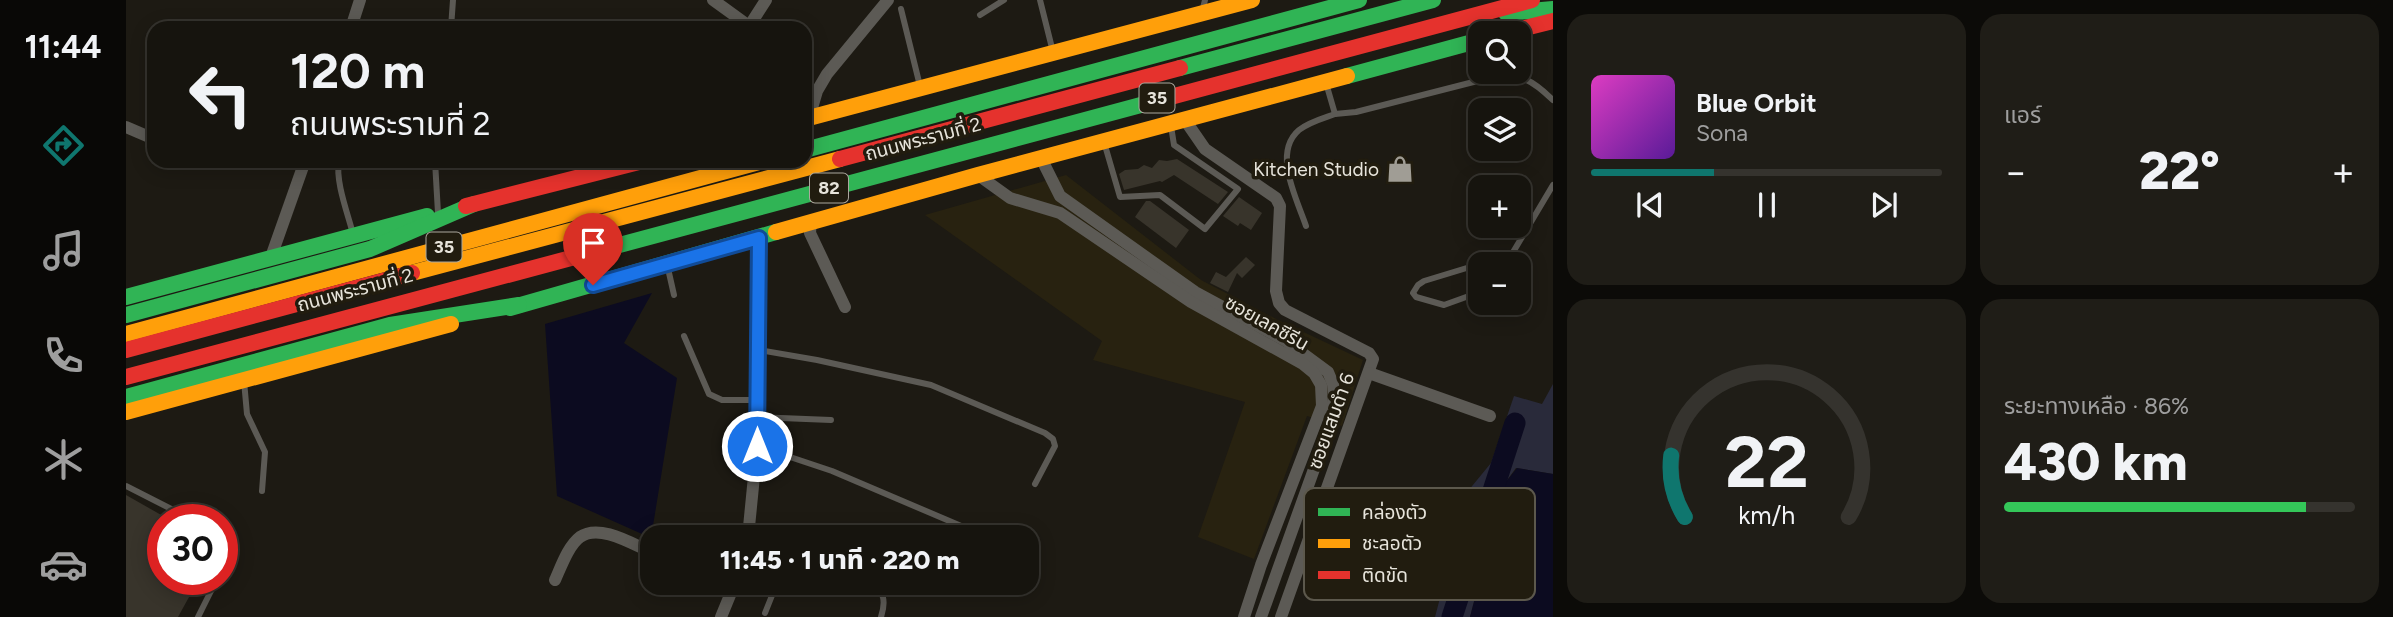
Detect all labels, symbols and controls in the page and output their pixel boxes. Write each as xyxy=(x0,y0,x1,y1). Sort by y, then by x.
map controls xyxy=(1468,21,1531,315)
button: search xyxy=(1468,21,1531,84)
text: 11:44 xyxy=(24,28,102,66)
text: 120 m xyxy=(290,41,425,100)
icon: left xyxy=(175,49,266,140)
road number: 35 xyxy=(1140,84,1174,113)
text: Blue Orbit xyxy=(1696,87,1817,119)
button: layers xyxy=(1468,98,1531,161)
text: แอร์ xyxy=(2004,101,2041,129)
text: ถนนพระรามที่ 2 xyxy=(290,105,491,143)
street label: ถนนพระรามที่ 2 xyxy=(862,111,984,166)
text: Sona xyxy=(1696,119,1748,147)
icon: directions xyxy=(39,121,88,170)
text: 22° xyxy=(2139,140,2220,202)
text: − xyxy=(2004,149,2028,195)
text: + xyxy=(2331,149,2355,195)
shop icon: Kitchen Studio xyxy=(1385,154,1415,184)
place label: Kitchen Studio xyxy=(1253,158,1379,181)
road number: 82 xyxy=(810,174,848,202)
button: + xyxy=(1468,175,1531,238)
icon: previous xyxy=(1631,186,1669,224)
icon: pause xyxy=(1748,186,1786,224)
icon: next xyxy=(1865,186,1903,224)
pin xyxy=(563,213,623,285)
icon: arrive xyxy=(574,224,612,262)
icon: music xyxy=(39,226,88,275)
road number: 35 xyxy=(426,232,462,262)
button: − xyxy=(1468,252,1531,315)
street label: ถนนพระรามที่ 2 xyxy=(294,262,416,317)
street label: ซอยเลคซีรีน xyxy=(1221,291,1313,355)
icon: phone xyxy=(39,331,88,380)
street label: ซอยแสมดำ 6 xyxy=(1303,369,1359,472)
text: ระยะทางเหลือ · 86% xyxy=(2004,392,2189,420)
position arrow xyxy=(720,409,794,483)
text: 22 xyxy=(1724,418,1809,505)
text: 430 km xyxy=(2004,431,2188,493)
icon: climate xyxy=(39,435,88,484)
legend xyxy=(1304,488,1535,600)
text: km/h xyxy=(1738,500,1795,530)
text: คล่องตัว xyxy=(1362,501,1427,524)
speed limit sign: 30 xyxy=(147,504,238,595)
text: ชะลอตัว xyxy=(1362,532,1422,555)
icon: car xyxy=(39,540,88,589)
text: 11:45 · 1 นาที · 220 m xyxy=(720,544,959,576)
text: ติดขัด xyxy=(1362,564,1408,587)

